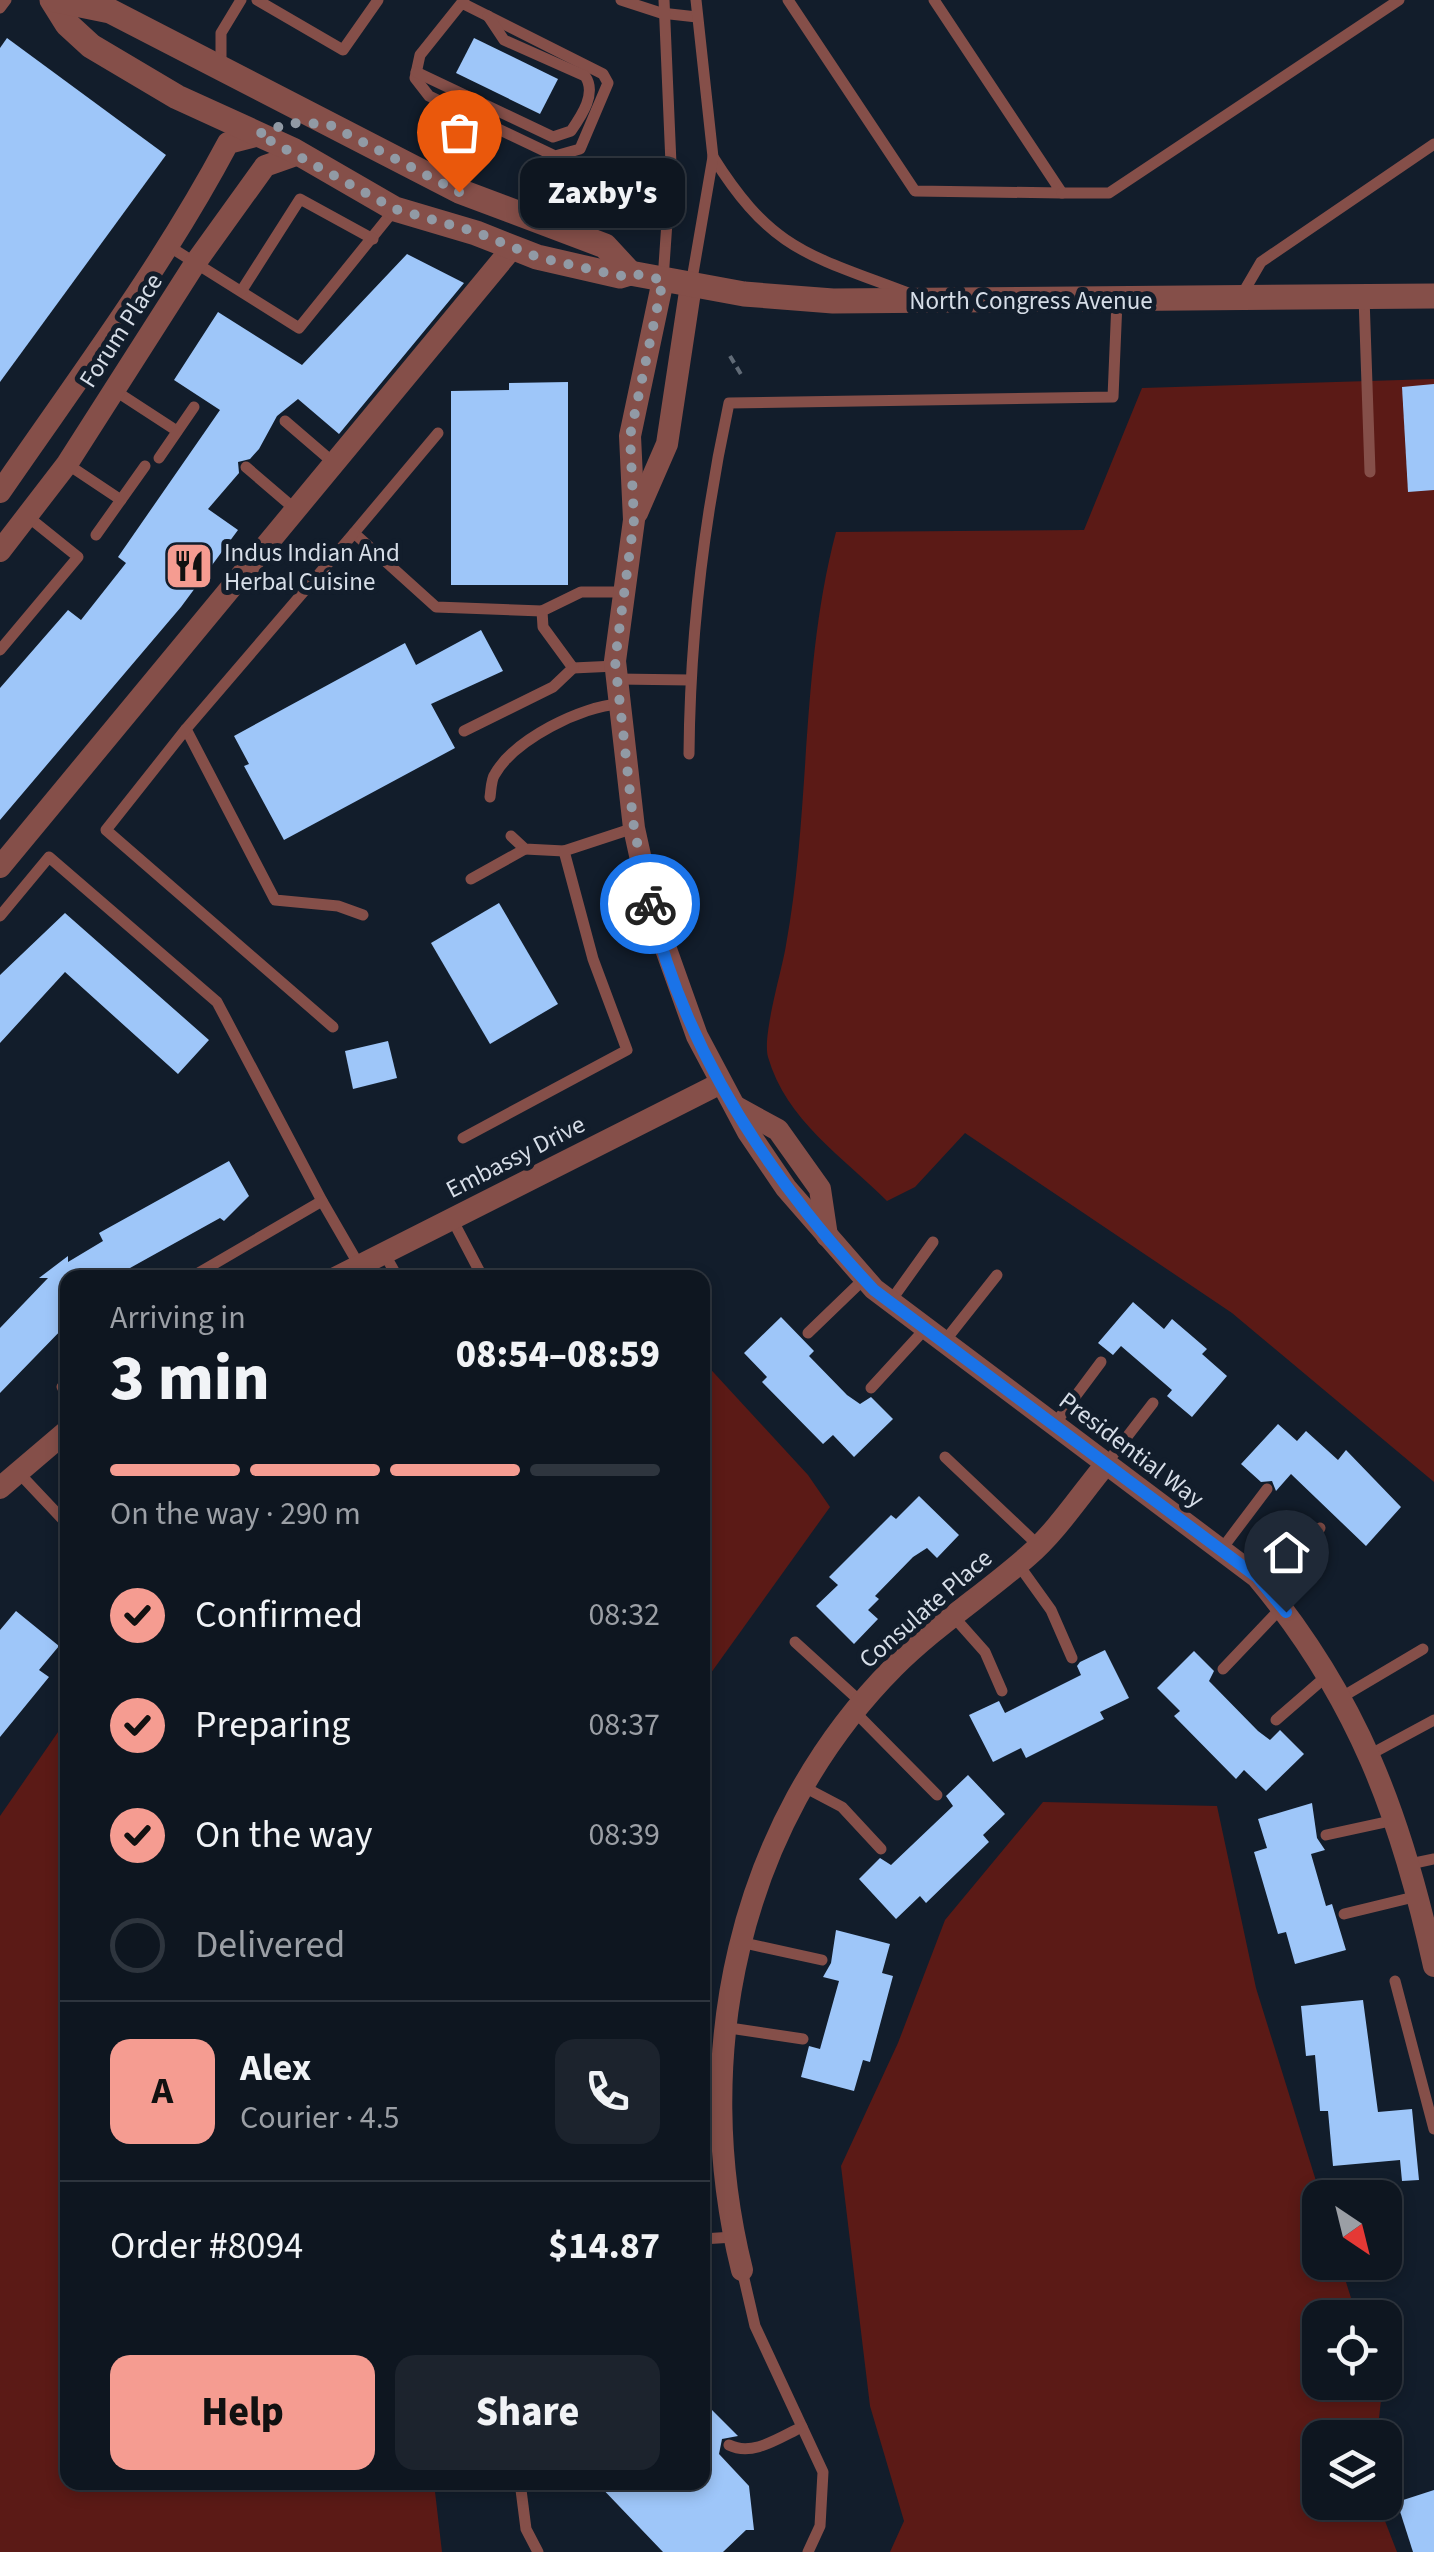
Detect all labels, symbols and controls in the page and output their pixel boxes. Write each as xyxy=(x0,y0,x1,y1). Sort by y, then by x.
pin xyxy=(417,90,502,193)
icon: bag xyxy=(432,105,487,160)
callout: Zaxby's xyxy=(519,157,684,227)
text: Zaxby's xyxy=(548,170,657,216)
street label: Forum Place xyxy=(70,266,171,395)
street label: North Congress Avenue xyxy=(909,283,1153,319)
place label: Indus Indian And Herbal Cuisine xyxy=(224,535,400,600)
restaurant icon: Indus Indian And Herbal Cuisine xyxy=(163,540,215,592)
courier xyxy=(600,854,700,954)
icon: bike xyxy=(623,877,678,932)
street label: Embassy Drive xyxy=(440,1106,591,1207)
text: Arriving in xyxy=(110,1295,246,1341)
text: 08:54–08:59 xyxy=(456,1328,660,1382)
text: 3 min xyxy=(110,1332,270,1425)
street label: Presidential Way xyxy=(1051,1383,1212,1517)
text: On the way · 290 m xyxy=(110,1491,361,1537)
pin xyxy=(1244,1510,1329,1613)
icon: home xyxy=(1259,1525,1314,1580)
street label: Consulate Place xyxy=(851,1541,1000,1677)
icon: check xyxy=(110,1588,165,1643)
text: Confirmed xyxy=(195,1588,363,1642)
text: 08:32 xyxy=(588,1592,660,1638)
icon: check xyxy=(110,1698,165,1753)
text: Preparing xyxy=(195,1698,350,1752)
text: 08:37 xyxy=(588,1702,660,1748)
icon: check xyxy=(110,1808,165,1863)
text: On the way xyxy=(195,1808,372,1862)
text: 08:39 xyxy=(588,1812,660,1858)
text: Delivered xyxy=(195,1918,345,1972)
button: phone xyxy=(555,2039,660,2144)
text: Alex xyxy=(240,2041,311,2095)
text: A xyxy=(152,2064,173,2118)
text: Courier · 4.5 xyxy=(240,2095,400,2141)
north arrow xyxy=(1302,2180,1402,2280)
map controls xyxy=(1302,2180,1402,2520)
text: Order #8094 xyxy=(110,2219,303,2273)
text: $14.87 xyxy=(548,2219,660,2273)
button: locate xyxy=(1302,2300,1402,2400)
button: Help xyxy=(110,2355,375,2470)
button: Share xyxy=(395,2355,660,2470)
button: layers xyxy=(1302,2420,1402,2520)

